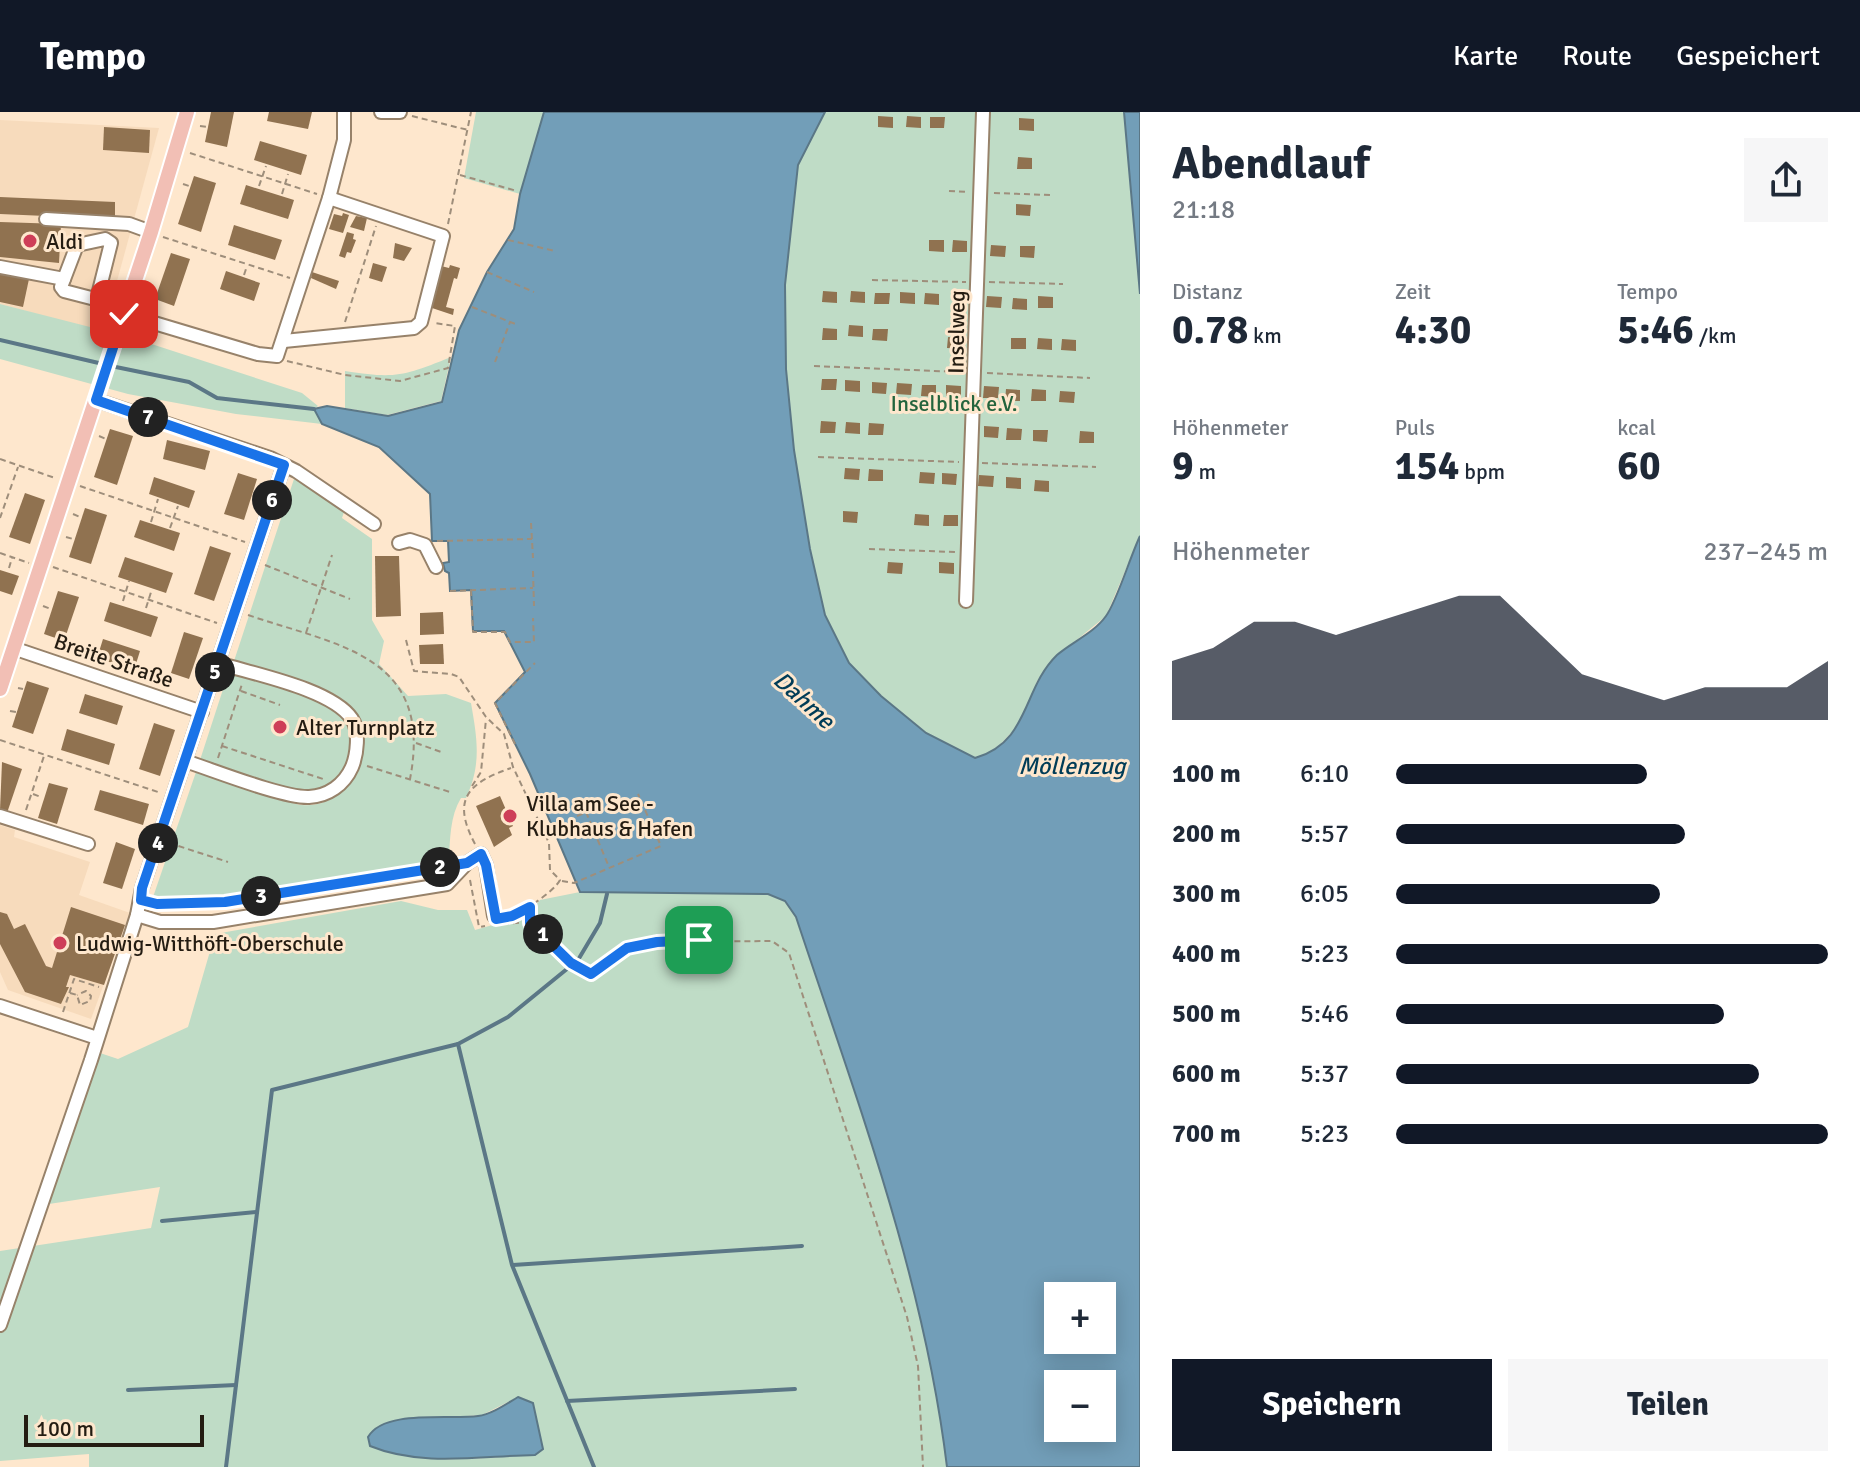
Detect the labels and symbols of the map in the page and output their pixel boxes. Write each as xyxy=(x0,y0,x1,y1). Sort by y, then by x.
place label: Aldi xyxy=(46,228,83,255)
marker: Aldi xyxy=(21,232,39,250)
pin xyxy=(90,280,158,348)
street label: Inselweg xyxy=(942,290,971,374)
park label: Inselblick e.V. xyxy=(891,390,1018,417)
pin: 7 xyxy=(128,397,168,437)
pin: 6 xyxy=(252,480,292,520)
street label: Breite Straße xyxy=(50,627,177,694)
pin: 5 xyxy=(195,652,235,692)
water label: Dahme xyxy=(767,665,841,736)
place label: Alter Turnplatz xyxy=(296,714,435,741)
marker: Alter Turnplatz xyxy=(271,718,289,736)
water label: Möllenzug xyxy=(1018,751,1128,781)
place label: Villa am See - Klubhaus & Hafen xyxy=(526,790,693,842)
marker: Villa am See - Klubhaus & Hafen xyxy=(501,807,519,825)
pin: 4 xyxy=(138,823,178,863)
pin: 2 xyxy=(420,847,460,887)
pin: 3 xyxy=(241,876,281,916)
pin xyxy=(665,906,733,974)
pin: 1 xyxy=(523,914,563,954)
place label: Ludwig-Witthöft-Oberschule xyxy=(76,930,344,957)
marker: Ludwig-Witthöft-Oberschule xyxy=(51,934,69,952)
scale bar xyxy=(24,1411,204,1447)

